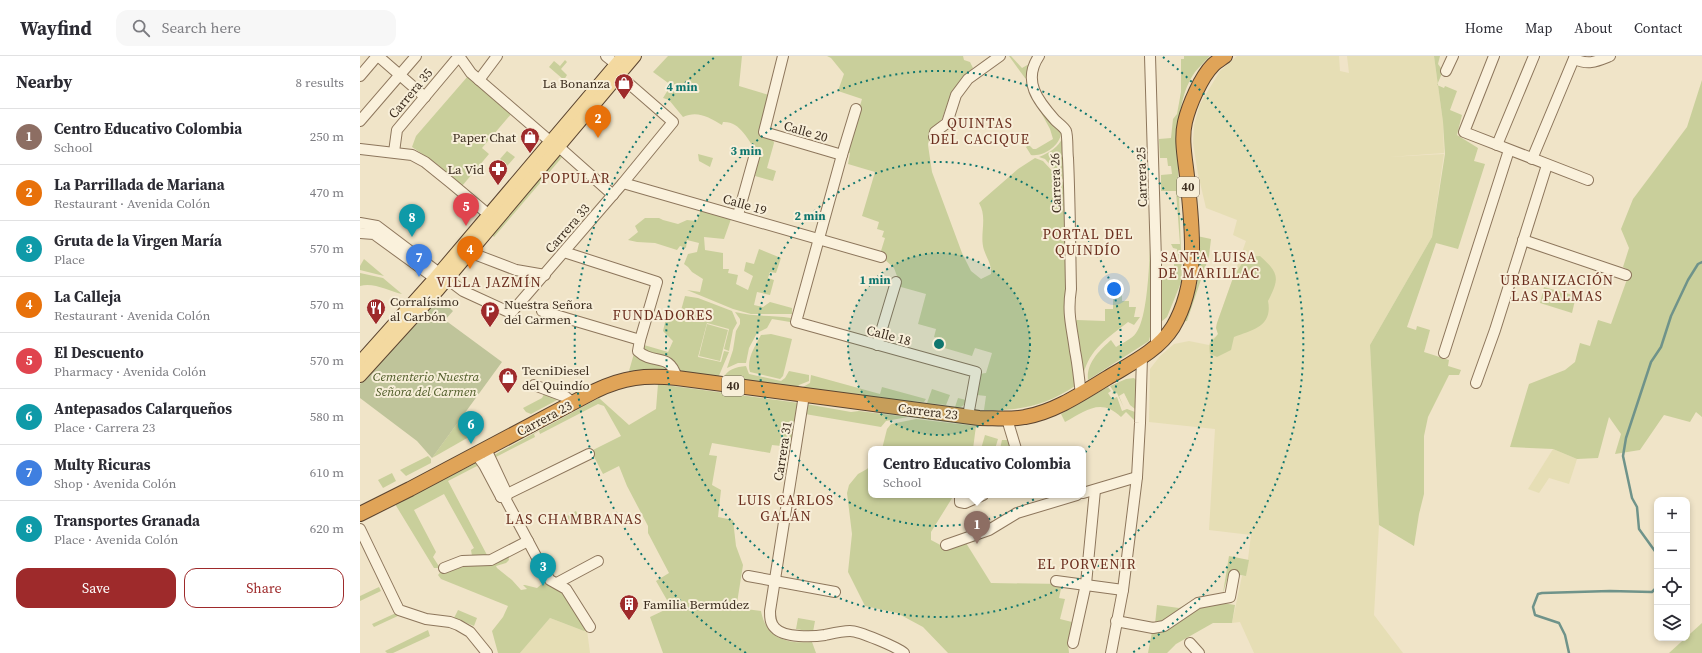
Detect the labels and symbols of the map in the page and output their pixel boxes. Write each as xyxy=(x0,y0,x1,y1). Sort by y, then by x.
street label: Carrera 35 xyxy=(385,65,436,122)
shop icon: La Bonanza xyxy=(613,72,635,100)
place label: La Bonanza xyxy=(542,75,610,92)
text: 4 min xyxy=(666,79,698,95)
pin: 2 xyxy=(585,105,611,138)
district label: QUINTAS DEL CACIQUE xyxy=(930,113,1030,149)
street label: Calle 20 xyxy=(782,117,830,146)
shop icon: Paper Chat xyxy=(519,126,541,154)
place label: Paper Chat xyxy=(452,129,517,146)
text: 3 min xyxy=(730,143,762,159)
street label: Carrera 25 xyxy=(1132,147,1151,207)
street label: Carrera 26 xyxy=(1046,153,1065,213)
pharmacy icon: La Vid xyxy=(487,158,509,186)
place label: La Vid xyxy=(447,161,485,178)
district label: POPULAR xyxy=(541,168,611,188)
road number: 40 xyxy=(1177,177,1199,197)
street label: Calle 19 xyxy=(721,190,769,219)
pin: 5 xyxy=(453,193,479,226)
street label: Carrera 33 xyxy=(541,200,594,257)
pin: 8 xyxy=(399,204,425,237)
text: 2 min xyxy=(794,208,826,224)
district label: PORTAL DEL QUINDÍO xyxy=(1042,224,1134,260)
pin: 4 xyxy=(457,236,483,269)
pin: 7 xyxy=(406,244,432,277)
district label: SANTA LUISA DE MARILLAC xyxy=(1158,247,1260,283)
district label: URBANIZACIÓN LAS PALMAS xyxy=(1500,270,1614,306)
district label: VILLA JAZMÍN xyxy=(436,272,542,292)
text: 1 min xyxy=(859,272,891,288)
your location xyxy=(1104,279,1124,299)
place label: Corralísimo al Carbón xyxy=(390,293,459,325)
place label: Nuestra Señora del Carmen xyxy=(504,296,593,328)
restaurant icon: Corralísimo al Carbón xyxy=(365,297,387,325)
parking icon: Nuestra Señora del Carmen xyxy=(479,300,501,328)
district label: FUNDADORES xyxy=(613,305,713,325)
street label: Calle 18 xyxy=(865,321,913,350)
centre of rings xyxy=(932,337,946,351)
place label: TecniDiesel del Quindío xyxy=(522,362,590,394)
shop icon: TecniDiesel del Quindío xyxy=(497,366,519,394)
park label: Cementerio Nuestra Señora del Carmen xyxy=(373,368,479,400)
road number: 40 xyxy=(722,376,744,396)
street label: Carrera 23 xyxy=(514,397,575,440)
street label: Carrera 23 xyxy=(897,399,959,424)
pin: 6 xyxy=(458,411,484,444)
street label: Carrera 31 xyxy=(769,420,796,482)
district label: LUIS CARLOS GALÁN xyxy=(738,490,834,526)
district label: LAS CHAMBRANAS xyxy=(506,509,642,529)
pin: 1 xyxy=(964,511,990,544)
pin: 3 xyxy=(530,553,556,586)
district label: EL PORVENIR xyxy=(1037,554,1137,574)
building icon: Familia Bermúdez xyxy=(618,593,640,621)
place label: Familia Bermúdez xyxy=(643,596,749,613)

